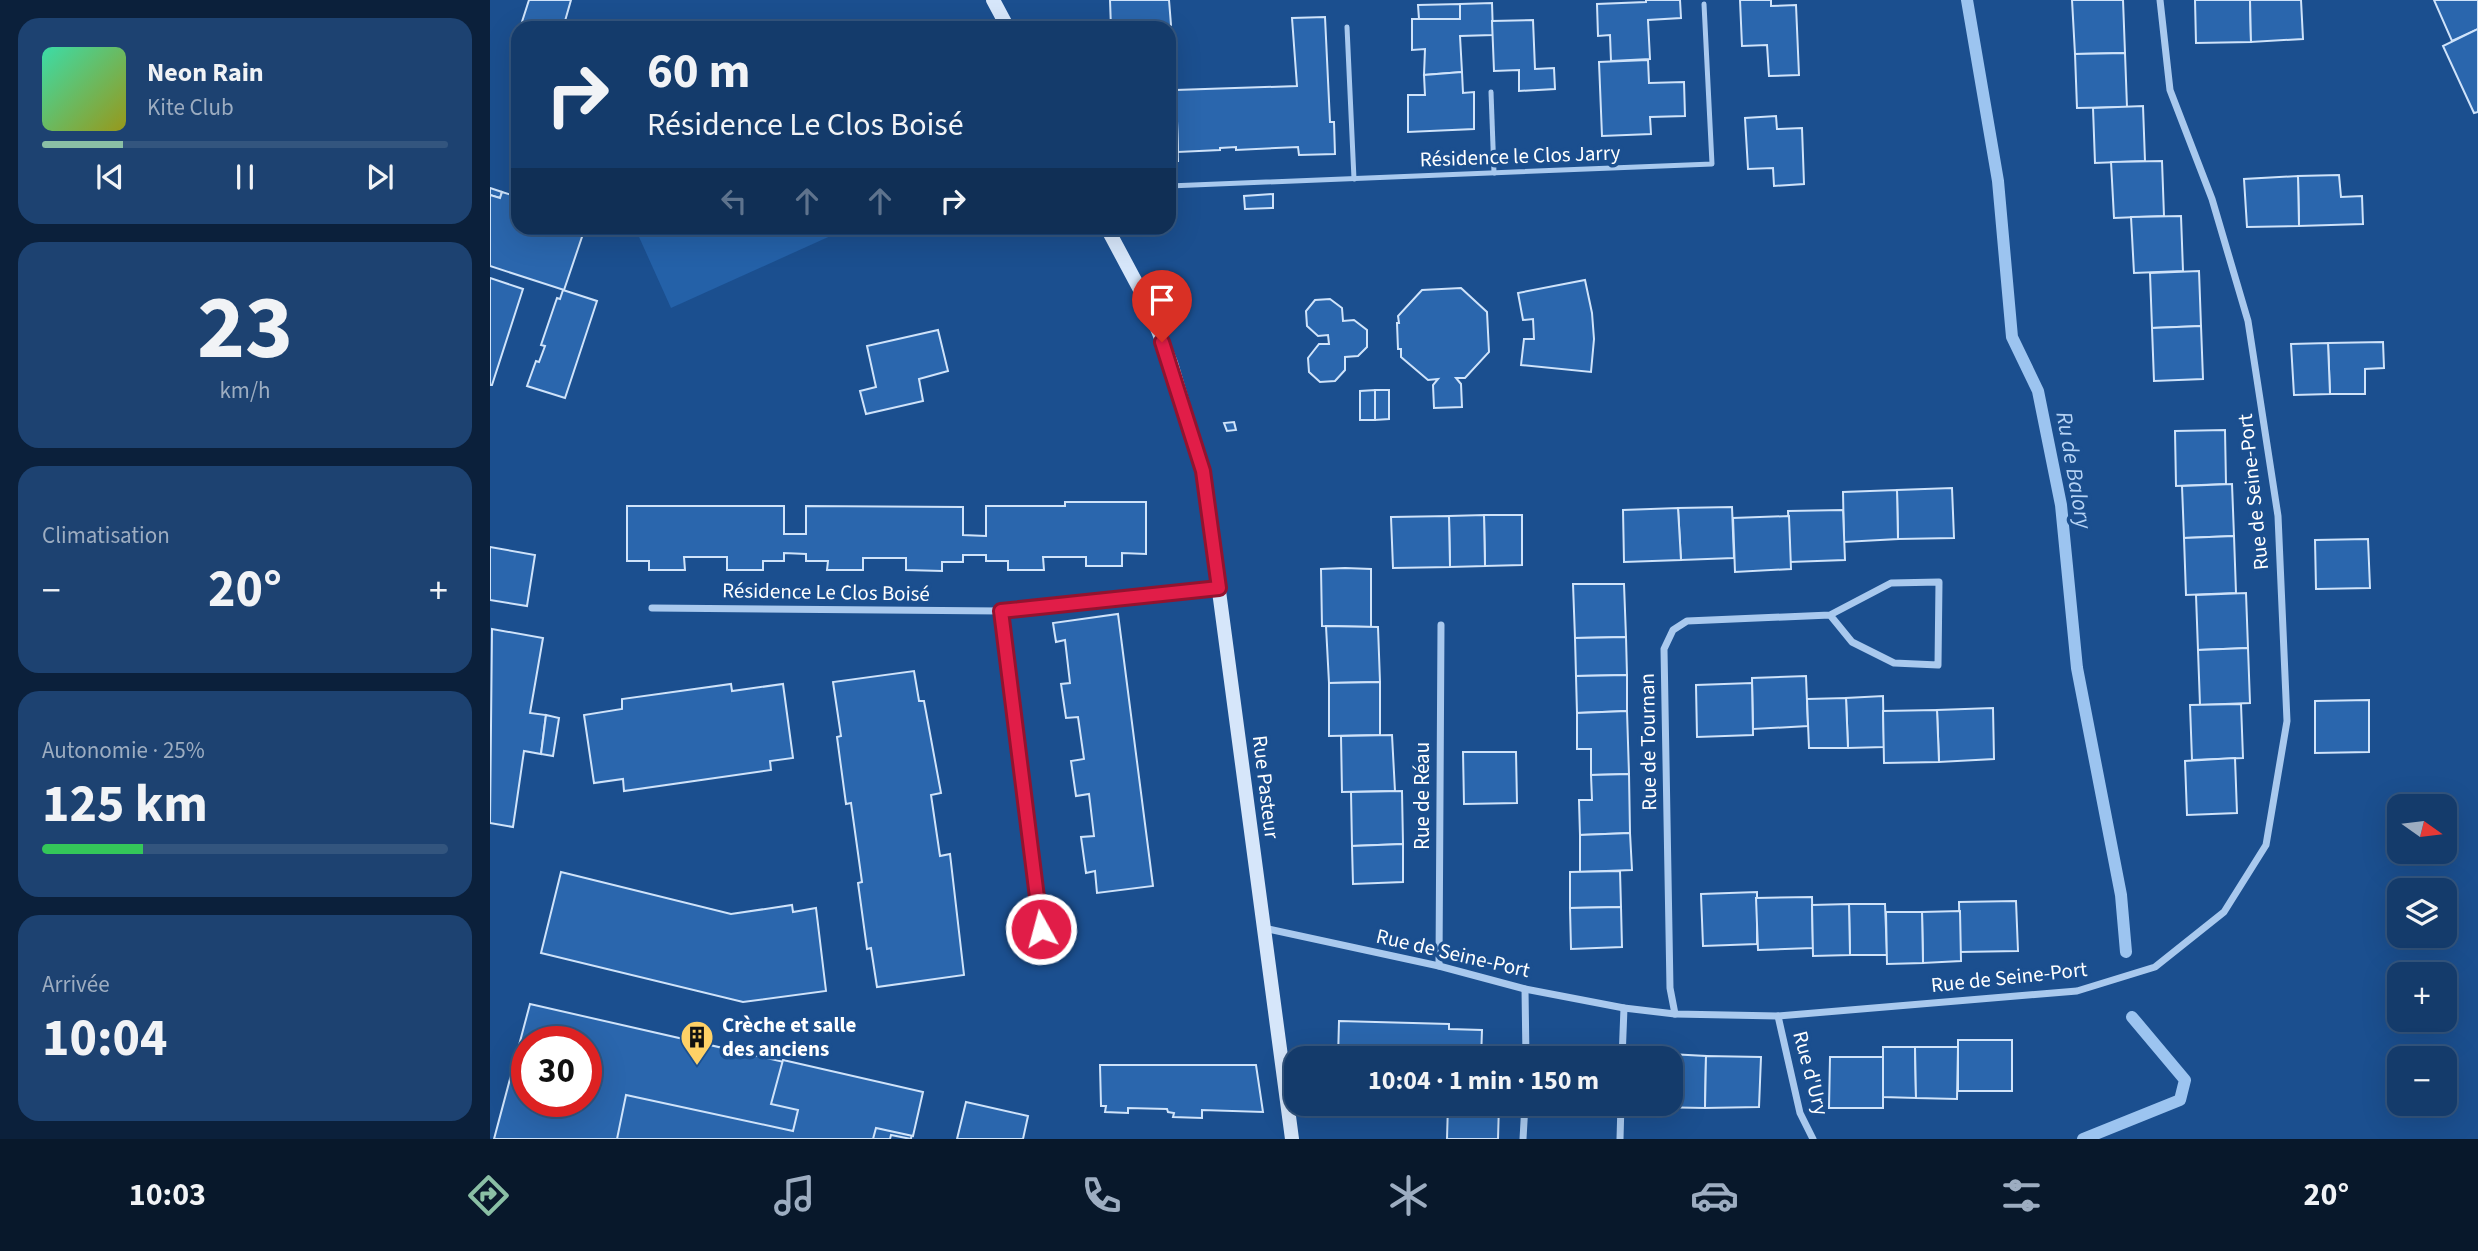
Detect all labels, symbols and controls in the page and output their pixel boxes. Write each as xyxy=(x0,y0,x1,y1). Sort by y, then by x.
text: 60 m xyxy=(647,37,751,107)
icon: right xyxy=(532,49,623,140)
text: Neon Rain xyxy=(147,54,264,91)
text: Kite Club xyxy=(147,91,234,124)
text: Résidence Le Clos Boisé xyxy=(647,102,964,148)
street label: Résidence le Clos Jarry xyxy=(1419,138,1621,174)
icon: previous xyxy=(91,158,129,196)
icon: pause xyxy=(226,158,264,196)
icon: next xyxy=(361,158,399,196)
icon: left xyxy=(715,182,753,220)
icon: ahead xyxy=(788,182,826,220)
icon: ahead xyxy=(861,182,899,220)
icon: right xyxy=(934,182,972,220)
text: 23 xyxy=(197,264,293,393)
pin xyxy=(1132,270,1192,342)
icon: arrive xyxy=(1143,281,1181,319)
text: km/h xyxy=(219,374,271,407)
water label: Ru de Balory xyxy=(2047,409,2101,533)
street label: Rue de Seine-Port xyxy=(2230,412,2276,572)
text: Climatisation xyxy=(42,519,170,552)
text: 20° xyxy=(208,553,282,627)
text: − xyxy=(42,564,61,618)
text: + xyxy=(429,564,448,618)
street label: Résidence Le Clos Boisé xyxy=(722,575,930,609)
street label: Rue de Tournan xyxy=(1632,673,1664,811)
text: Autonomie · 25% xyxy=(42,734,205,767)
street label: Rue Pasteur xyxy=(1245,734,1287,841)
street label: Rue de Réau xyxy=(1407,742,1437,850)
text: 125 km xyxy=(42,768,208,842)
north arrow xyxy=(2387,794,2457,864)
map controls xyxy=(2387,794,2457,1116)
button: layers xyxy=(2387,878,2457,948)
position arrow xyxy=(1004,892,1078,966)
street label: Rue de Seine-Port xyxy=(1373,921,1533,985)
street label: Rue de Seine-Port xyxy=(1929,954,2089,1000)
button: + xyxy=(2387,962,2457,1032)
text: Arrivée xyxy=(42,968,110,1001)
text: 10:04 xyxy=(42,1002,167,1076)
place label: Crèche et salle des anciens xyxy=(722,1010,856,1064)
building icon: Crèche et salle des anciens xyxy=(678,1018,716,1067)
speed limit sign: 30 xyxy=(511,1026,602,1117)
street label: Rue d'Ury xyxy=(1785,1028,1837,1119)
button: − xyxy=(2387,1046,2457,1116)
text: 10:04 · 1 min · 150 m xyxy=(1368,1062,1599,1099)
icon: directions xyxy=(464,1171,513,1220)
icon: music xyxy=(770,1171,819,1220)
icon: phone xyxy=(1077,1171,1126,1220)
icon: climate xyxy=(1384,1171,1433,1220)
icon: car xyxy=(1690,1171,1739,1220)
icon: filters xyxy=(1997,1171,2046,1220)
text: 10:03 xyxy=(129,1172,206,1218)
text: 20° xyxy=(2304,1172,2349,1218)

